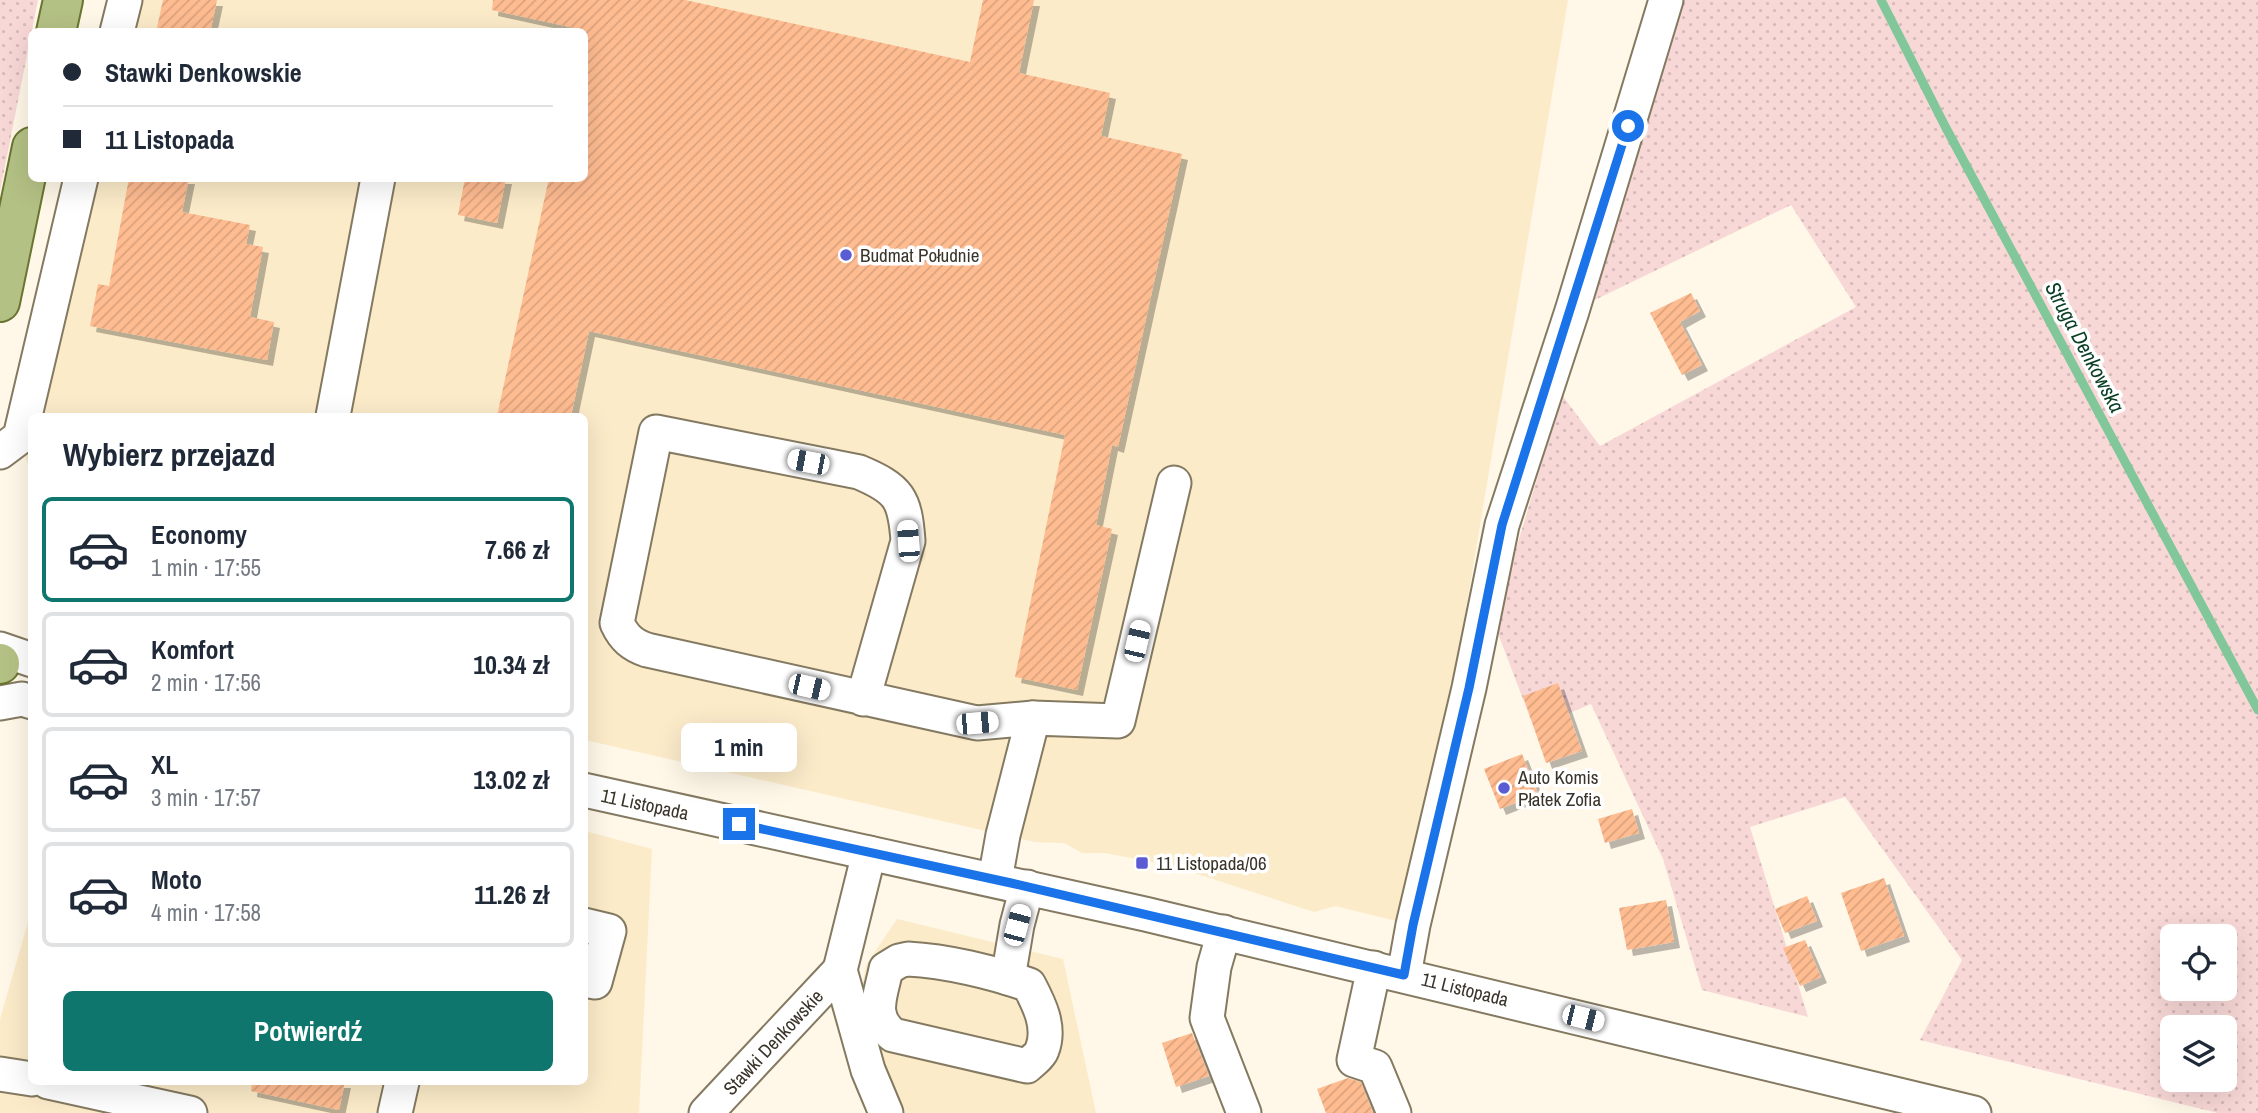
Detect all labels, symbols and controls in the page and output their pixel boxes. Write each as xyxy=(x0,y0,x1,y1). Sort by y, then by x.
text: Stawki Denkowskie xyxy=(105,55,302,90)
route start xyxy=(1612,110,1644,142)
text: 11 Listopada xyxy=(105,122,234,157)
place label: Budmat Południe xyxy=(860,242,980,268)
marker: Budmat Południe xyxy=(838,247,854,263)
water label: Struga Denkowska xyxy=(2038,276,2132,418)
text: Wybierz przejazd xyxy=(63,433,275,476)
car xyxy=(786,448,831,476)
text: Economy xyxy=(151,517,247,552)
icon: car xyxy=(67,518,130,581)
car xyxy=(897,519,920,563)
text: 7.66 zł xyxy=(485,532,549,567)
text: 1 min · 17:55 xyxy=(151,552,261,583)
car xyxy=(1123,618,1152,664)
text: Komfort xyxy=(151,632,234,667)
icon: car xyxy=(67,633,130,696)
text: 10.34 zł xyxy=(473,647,549,682)
text: 2 min · 17:56 xyxy=(151,667,261,698)
car xyxy=(787,672,832,702)
car xyxy=(956,711,999,735)
callout: 1 min xyxy=(681,722,797,772)
text: 1 min xyxy=(714,732,764,763)
text: XL xyxy=(151,747,178,782)
icon: car xyxy=(67,748,130,811)
text: 13.02 zł xyxy=(473,762,549,797)
place label: Auto Komis Płatek Zofia xyxy=(1517,764,1601,812)
marker: Auto Komis Płatek Zofia xyxy=(1496,780,1512,796)
text: 3 min · 17:57 xyxy=(151,782,261,813)
street label: 11 Listopada xyxy=(599,782,692,826)
route end xyxy=(723,808,755,840)
place label: 11 Listopada/06 xyxy=(1156,850,1267,876)
marker: 11 Listopada/06 xyxy=(1134,855,1150,871)
text: Moto xyxy=(151,862,202,897)
icon: car xyxy=(67,863,130,926)
text: 11.26 zł xyxy=(474,877,549,912)
text: 4 min · 17:58 xyxy=(151,897,261,928)
car xyxy=(1002,902,1033,948)
map controls xyxy=(2160,924,2237,1092)
button: locate xyxy=(2160,924,2237,1001)
street label: 11 Listopada xyxy=(1419,966,1512,1012)
street label: Stawki Denkowskie xyxy=(717,983,829,1101)
button: Potwierdź xyxy=(63,991,553,1071)
car xyxy=(1561,1003,1606,1033)
button: layers xyxy=(2160,1015,2237,1092)

